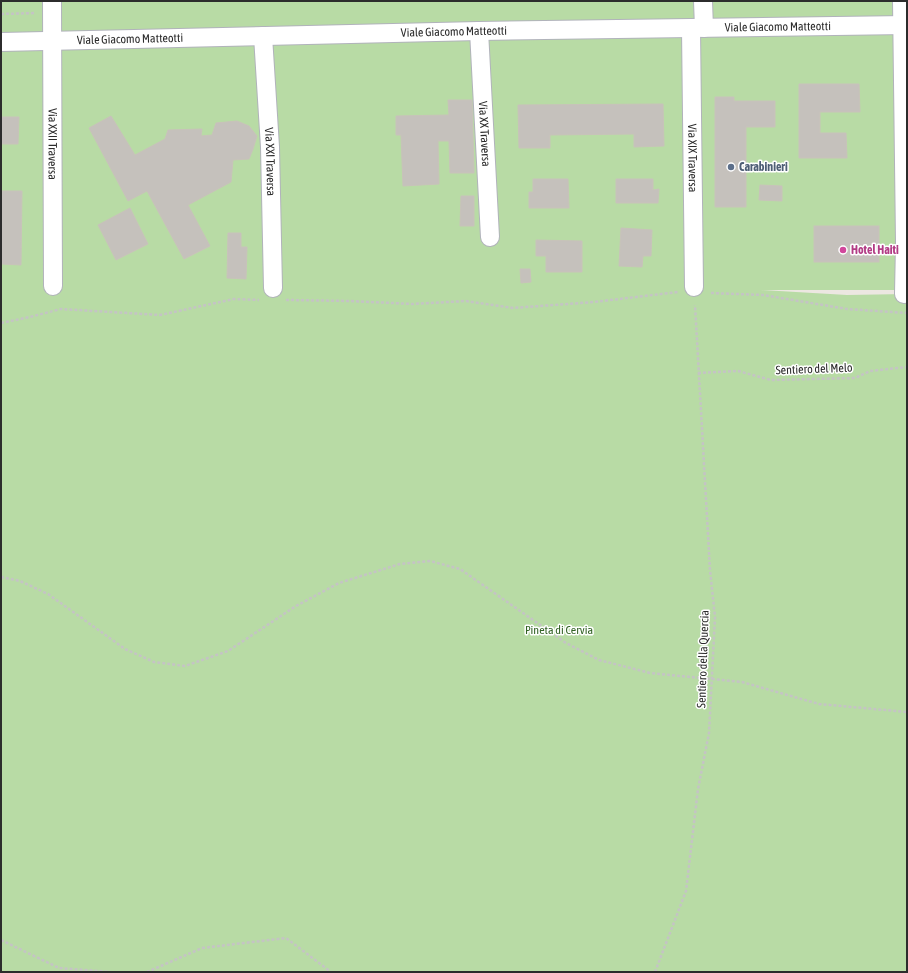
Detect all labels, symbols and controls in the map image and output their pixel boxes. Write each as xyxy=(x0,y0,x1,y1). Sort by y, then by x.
street label: Viale Giacomo Matteotti xyxy=(725,19,831,35)
street label: Viale Giacomo Matteotti xyxy=(401,24,507,40)
street label: Viale Giacomo Matteotti xyxy=(77,31,183,47)
street label: Via XX Traversa xyxy=(476,101,493,167)
street label: Via XXII Traversa xyxy=(45,108,60,180)
street label: Via XIX Traversa xyxy=(685,124,700,192)
street label: Via XXI Traversa xyxy=(262,127,278,196)
place label: Carabinieri xyxy=(739,160,788,174)
marker: Carabinieri xyxy=(726,162,736,172)
place label: Hotel Haiti xyxy=(851,243,899,257)
marker: Hotel Haiti xyxy=(838,245,848,255)
street label: Sentiero del Melo xyxy=(775,361,853,377)
street label: Sentiero della Quercia xyxy=(694,610,712,708)
park label: Pineta di Cervia xyxy=(525,623,593,637)

